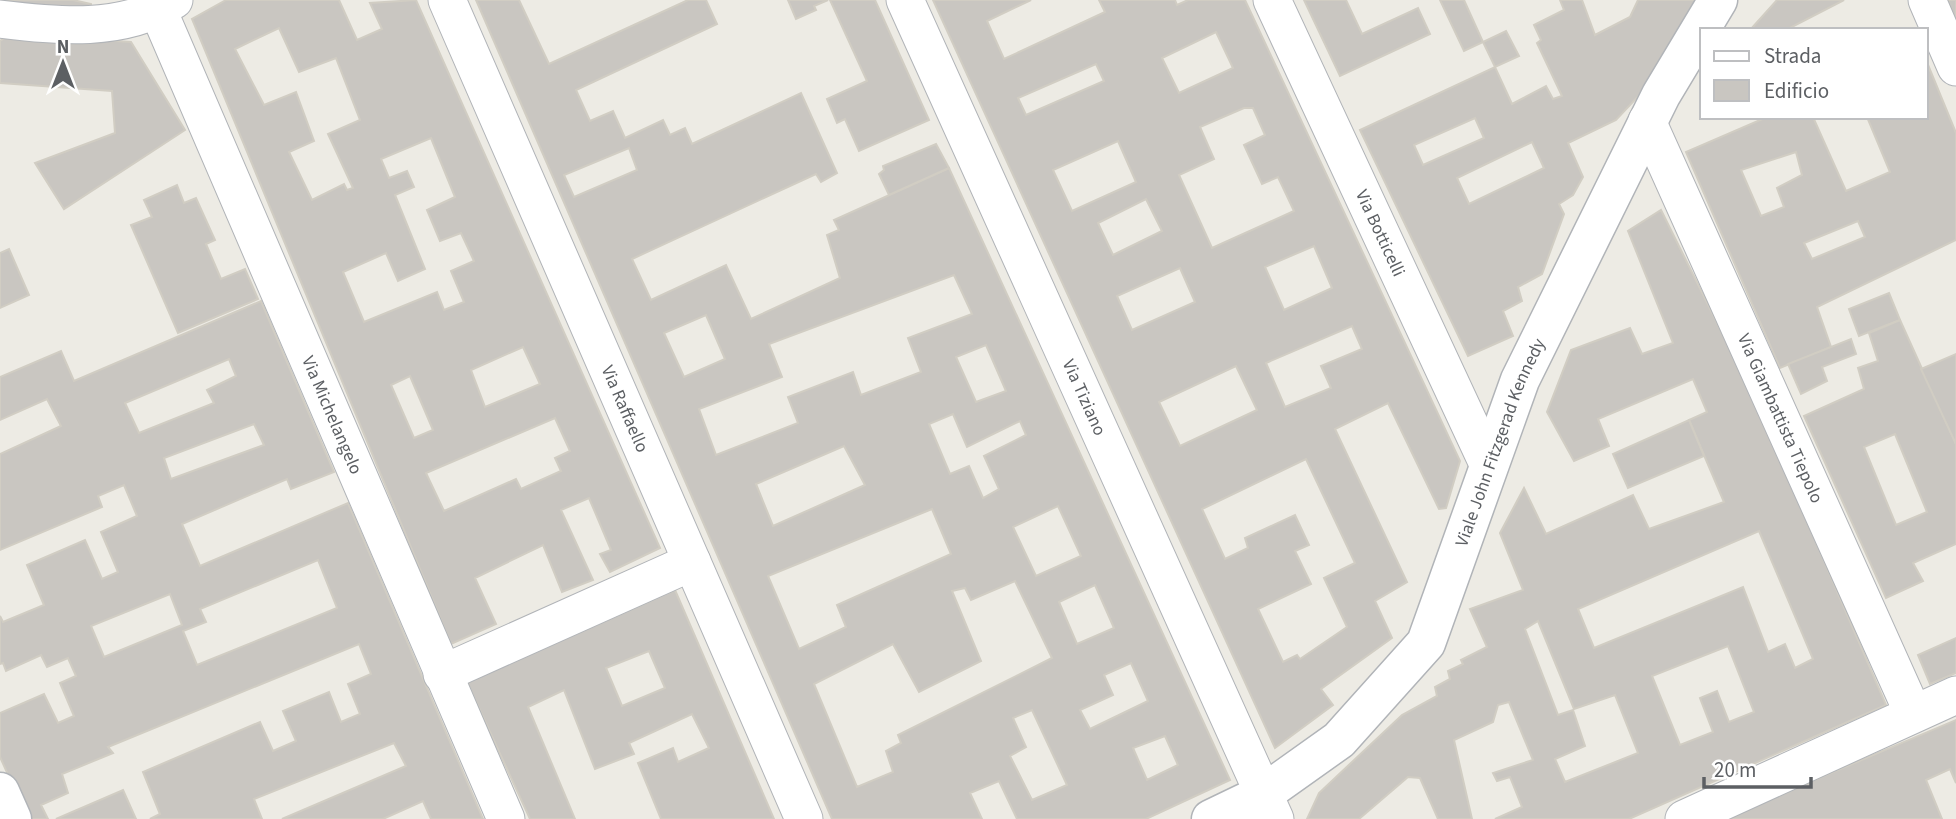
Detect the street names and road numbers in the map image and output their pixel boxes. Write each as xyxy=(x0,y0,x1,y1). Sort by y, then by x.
street label: Via Botticelli xyxy=(1349,186,1411,281)
street label: Via Giambattista Tiepolo xyxy=(1731,330,1829,507)
street label: Viale John Fitzgerad Kennedy xyxy=(1449,334,1552,550)
street label: Via Michelangelo xyxy=(295,352,368,478)
street label: Via Tiziano xyxy=(1056,355,1112,440)
street label: Via Raffaello xyxy=(595,362,655,457)

